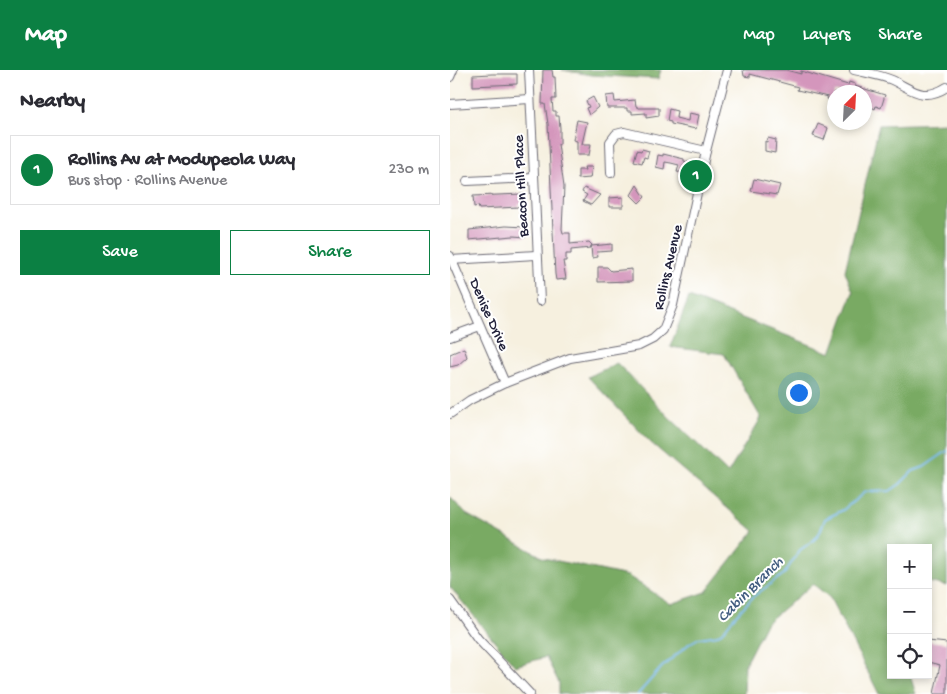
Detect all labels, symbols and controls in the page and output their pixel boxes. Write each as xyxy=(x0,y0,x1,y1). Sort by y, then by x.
text: Map xyxy=(25,21,67,50)
text: Map xyxy=(743,25,775,46)
text: Layers xyxy=(803,25,850,46)
text: Share xyxy=(878,25,922,46)
north arrow xyxy=(827,85,872,130)
text: Nearby xyxy=(20,90,85,115)
street label: Beacon Hill Place xyxy=(510,134,534,238)
text: Rollins Av at Modupeola Way xyxy=(68,149,295,172)
pin: 1 xyxy=(680,157,712,195)
text: 1 xyxy=(34,161,40,180)
text: 230 m xyxy=(389,161,429,180)
text: Bus stop · Rollins Avenue xyxy=(68,172,227,191)
street label: Rollins Avenue xyxy=(650,223,688,312)
button: Save xyxy=(20,230,220,275)
button: Share xyxy=(230,230,430,275)
street label: Denise Drive xyxy=(464,275,512,354)
your location xyxy=(786,380,812,406)
map controls xyxy=(887,544,932,679)
button: + xyxy=(887,544,932,589)
water label: Cabin Branch xyxy=(715,553,789,627)
button: − xyxy=(887,589,932,634)
button: locate xyxy=(887,634,932,679)

